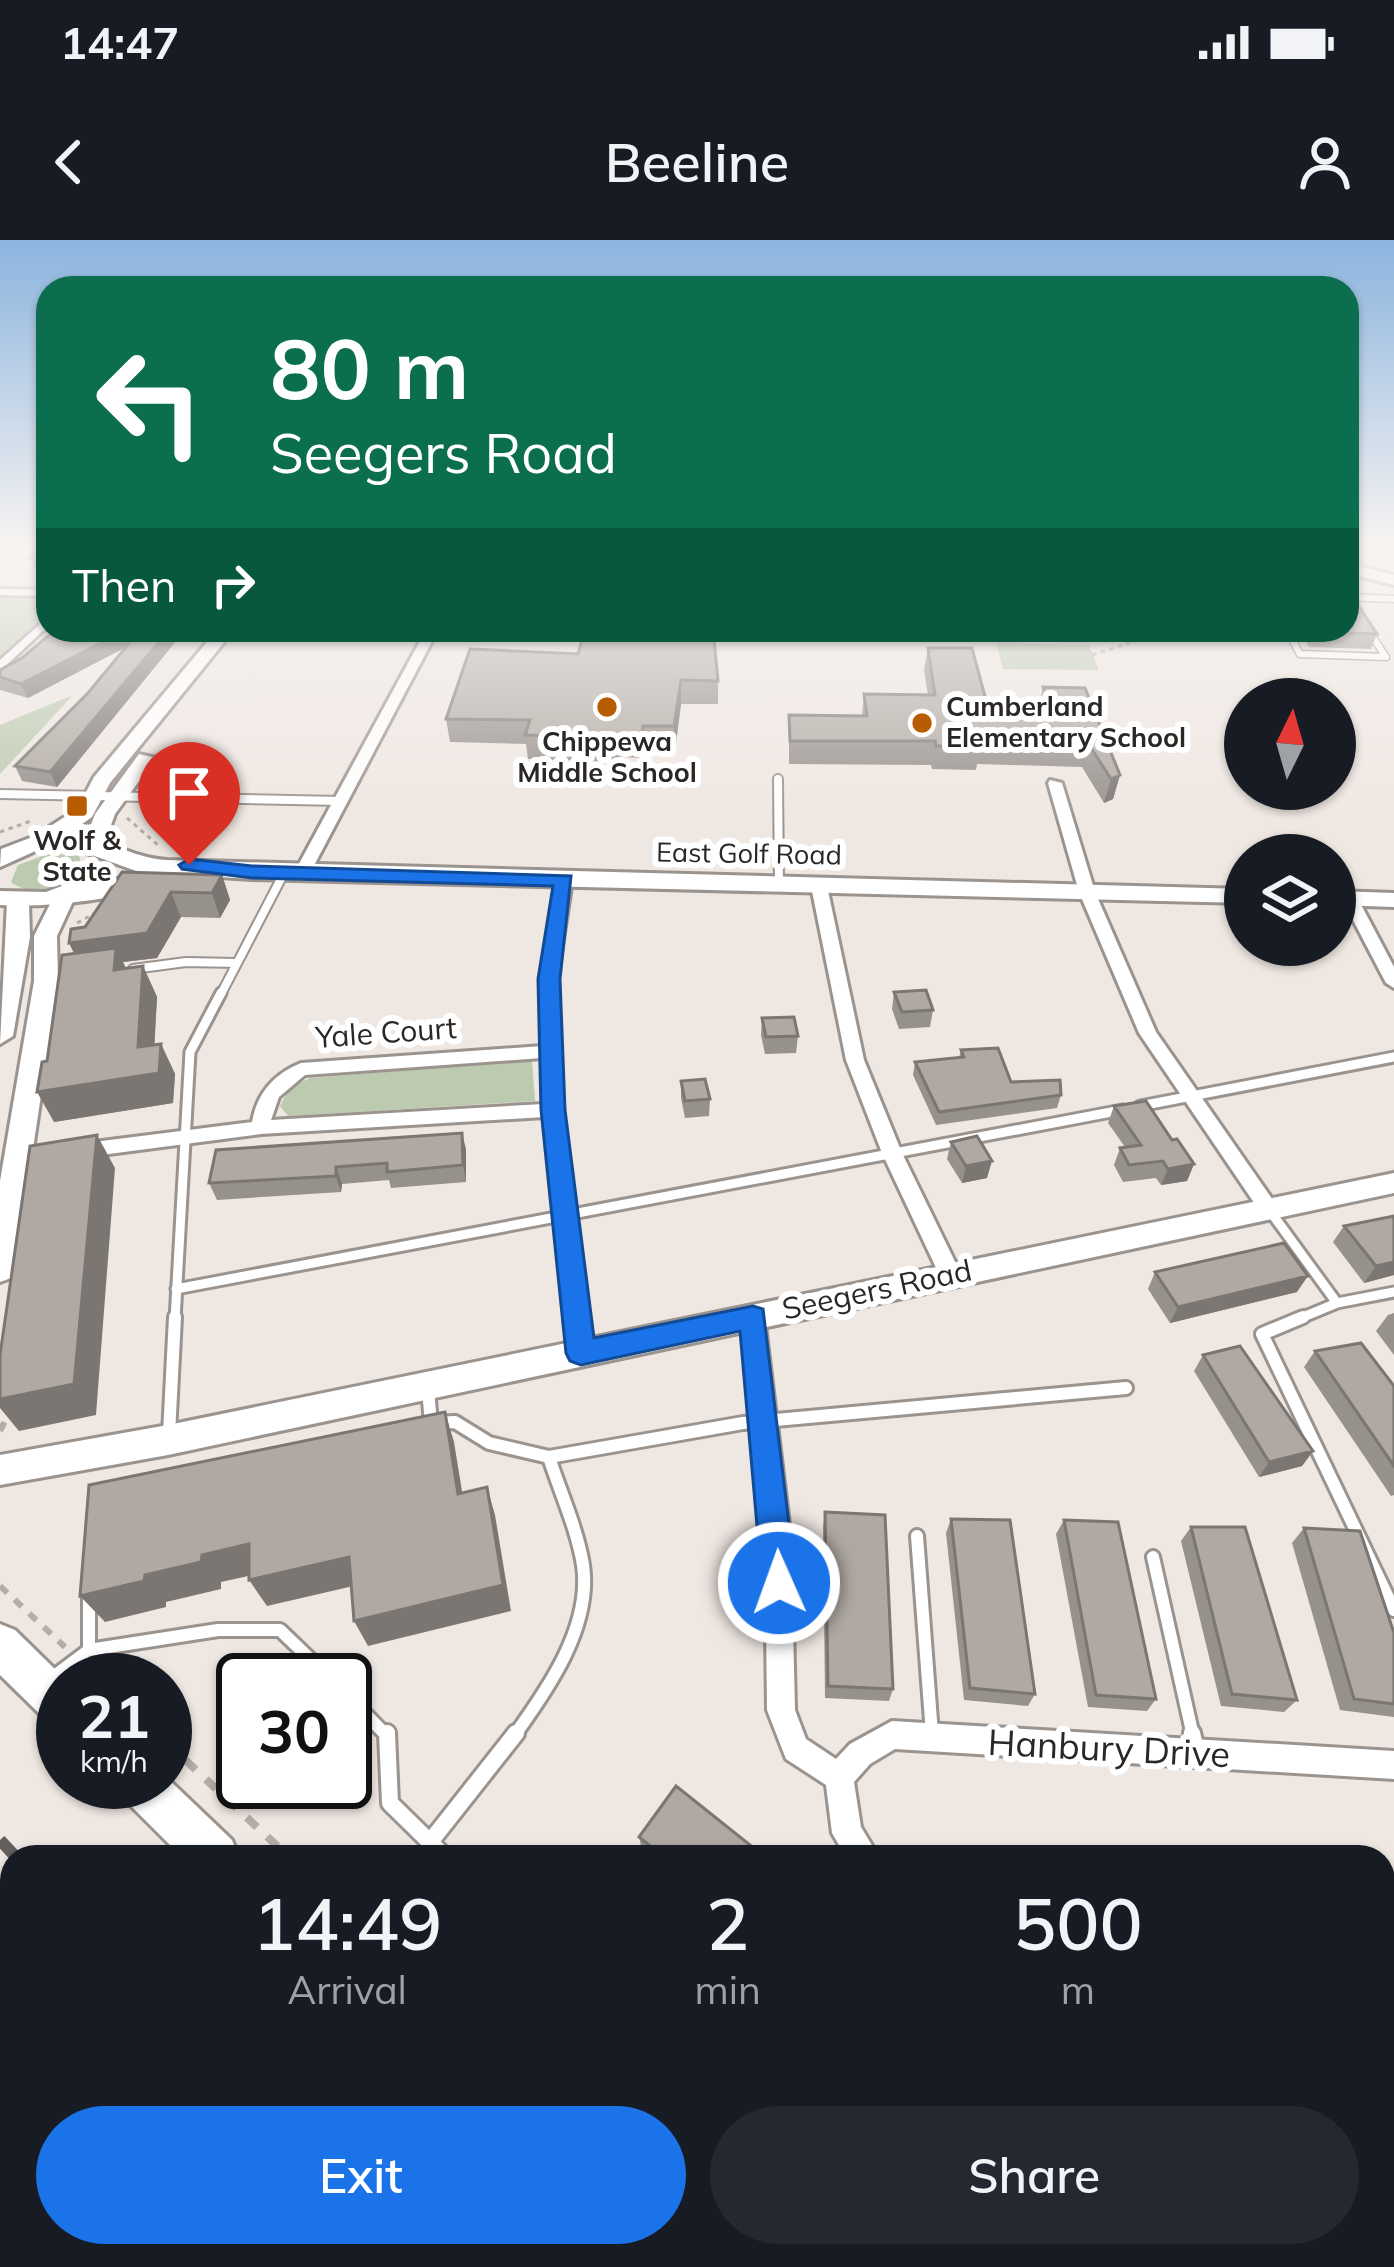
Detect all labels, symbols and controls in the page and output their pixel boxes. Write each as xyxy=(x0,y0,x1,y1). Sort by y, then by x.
text: 14:47 xyxy=(60,14,179,70)
text: Beeline xyxy=(605,128,789,196)
icon: back xyxy=(36,129,102,195)
icon: person xyxy=(1292,129,1358,195)
text: 80 m xyxy=(270,315,469,420)
icon: left xyxy=(72,324,228,480)
text: Seegers Road xyxy=(270,419,617,487)
icon: right xyxy=(200,552,266,618)
text: Then xyxy=(72,557,176,613)
north arrow xyxy=(1224,678,1356,810)
map controls xyxy=(1224,678,1356,966)
place label: Cumberland Elementary School xyxy=(946,689,1186,754)
marker: Chippewa Middle School xyxy=(594,694,620,720)
marker: Cumberland Elementary School xyxy=(909,710,935,736)
place label: Chippewa Middle School xyxy=(517,724,697,789)
pin xyxy=(138,742,240,865)
icon: arrive xyxy=(156,760,222,826)
marker: Wolf & State xyxy=(64,793,90,819)
place label: Wolf & State xyxy=(33,823,121,888)
street label: East Golf Road xyxy=(656,834,842,872)
button: layers xyxy=(1224,834,1356,966)
street label: Yale Court xyxy=(313,1008,458,1056)
street label: Seegers Road xyxy=(779,1250,975,1328)
position arrow xyxy=(716,1520,842,1646)
speed limit sign: 30 xyxy=(216,1653,372,1809)
text: 21 xyxy=(78,1678,150,1753)
street label: Hanbury Drive xyxy=(987,1719,1231,1776)
text: km/h xyxy=(80,1742,148,1780)
text: 14:49 xyxy=(252,1878,442,1968)
text: 2 xyxy=(706,1878,749,1968)
text: 500 xyxy=(1013,1878,1143,1968)
text: Arrival xyxy=(288,1965,407,2014)
text: min xyxy=(694,1965,761,2014)
text: m xyxy=(1061,1965,1095,2014)
button: Exit xyxy=(36,2106,686,2244)
button: Share xyxy=(710,2106,1359,2244)

